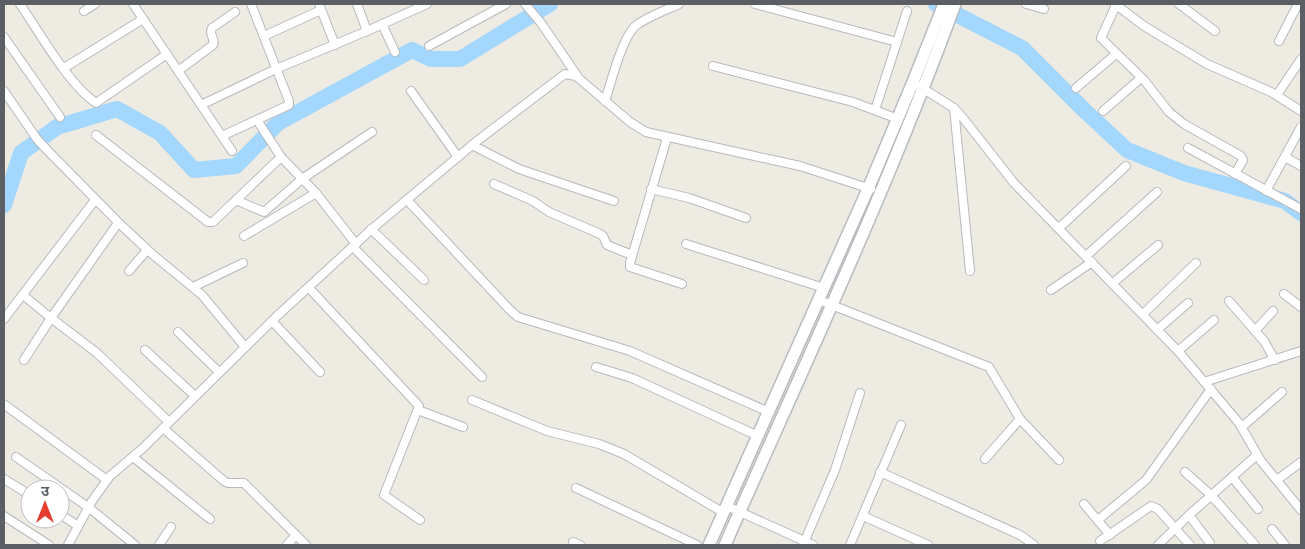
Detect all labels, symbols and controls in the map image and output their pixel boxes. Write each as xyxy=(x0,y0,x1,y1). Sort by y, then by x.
north arrow xyxy=(20,479,70,529)
text: उ xyxy=(41,483,50,500)

